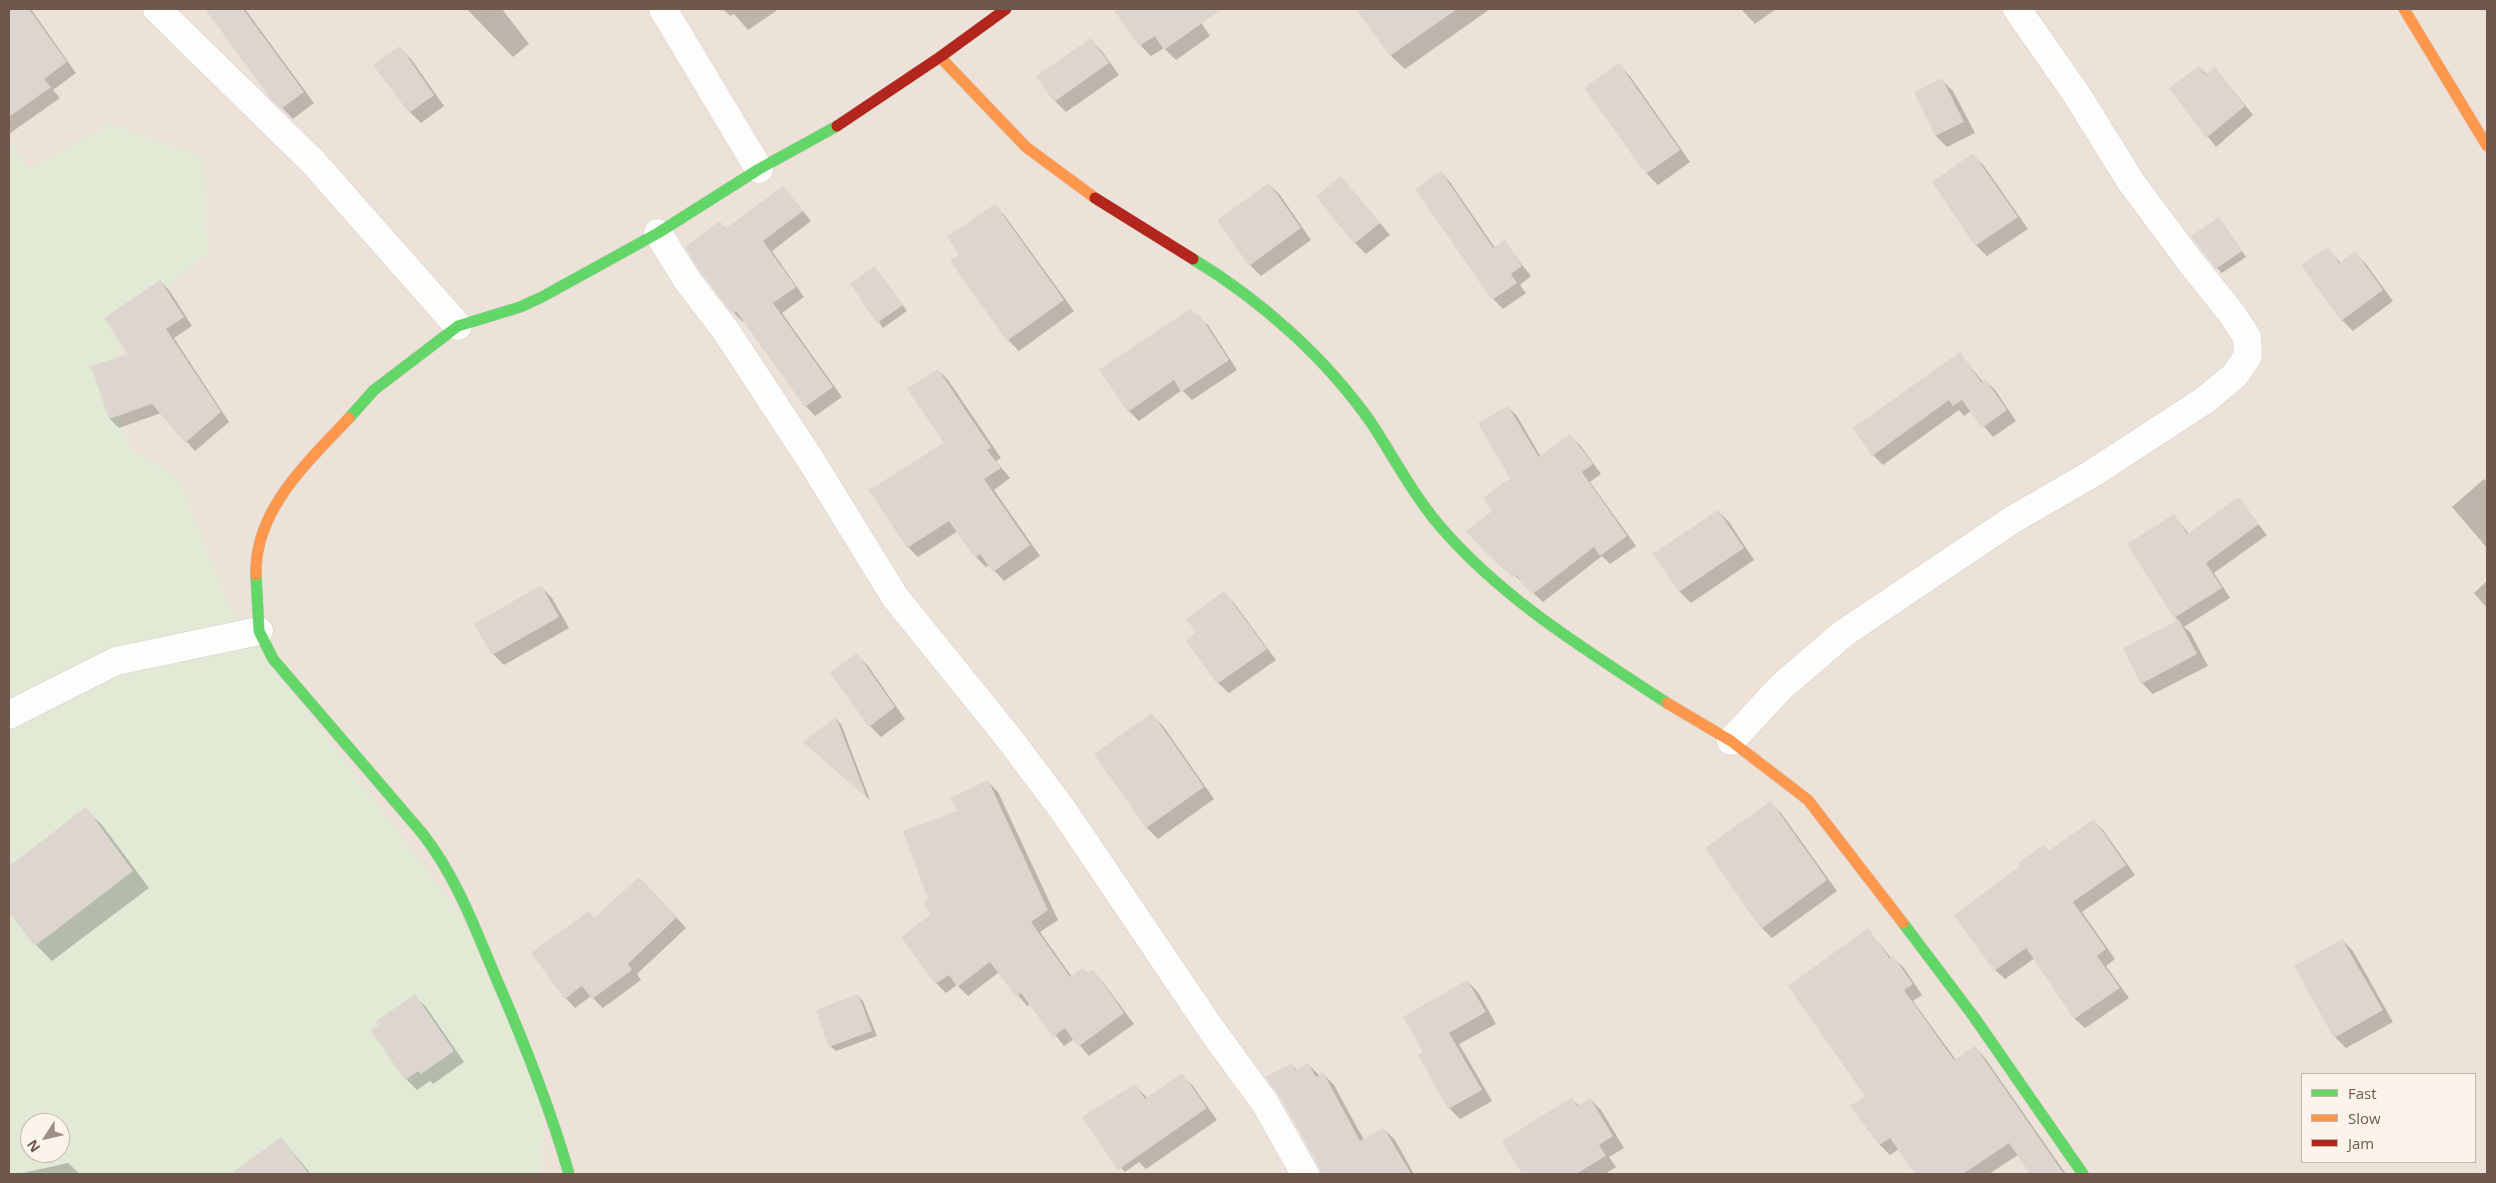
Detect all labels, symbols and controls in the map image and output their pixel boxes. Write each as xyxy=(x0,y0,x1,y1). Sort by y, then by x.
legend xyxy=(2301,1073,2476,1163)
text: Fast xyxy=(2348,1083,2377,1103)
text: Slow xyxy=(2348,1108,2381,1128)
north arrow xyxy=(20,1113,70,1163)
text: Jam xyxy=(2348,1133,2374,1153)
text: N xyxy=(22,1136,44,1156)

